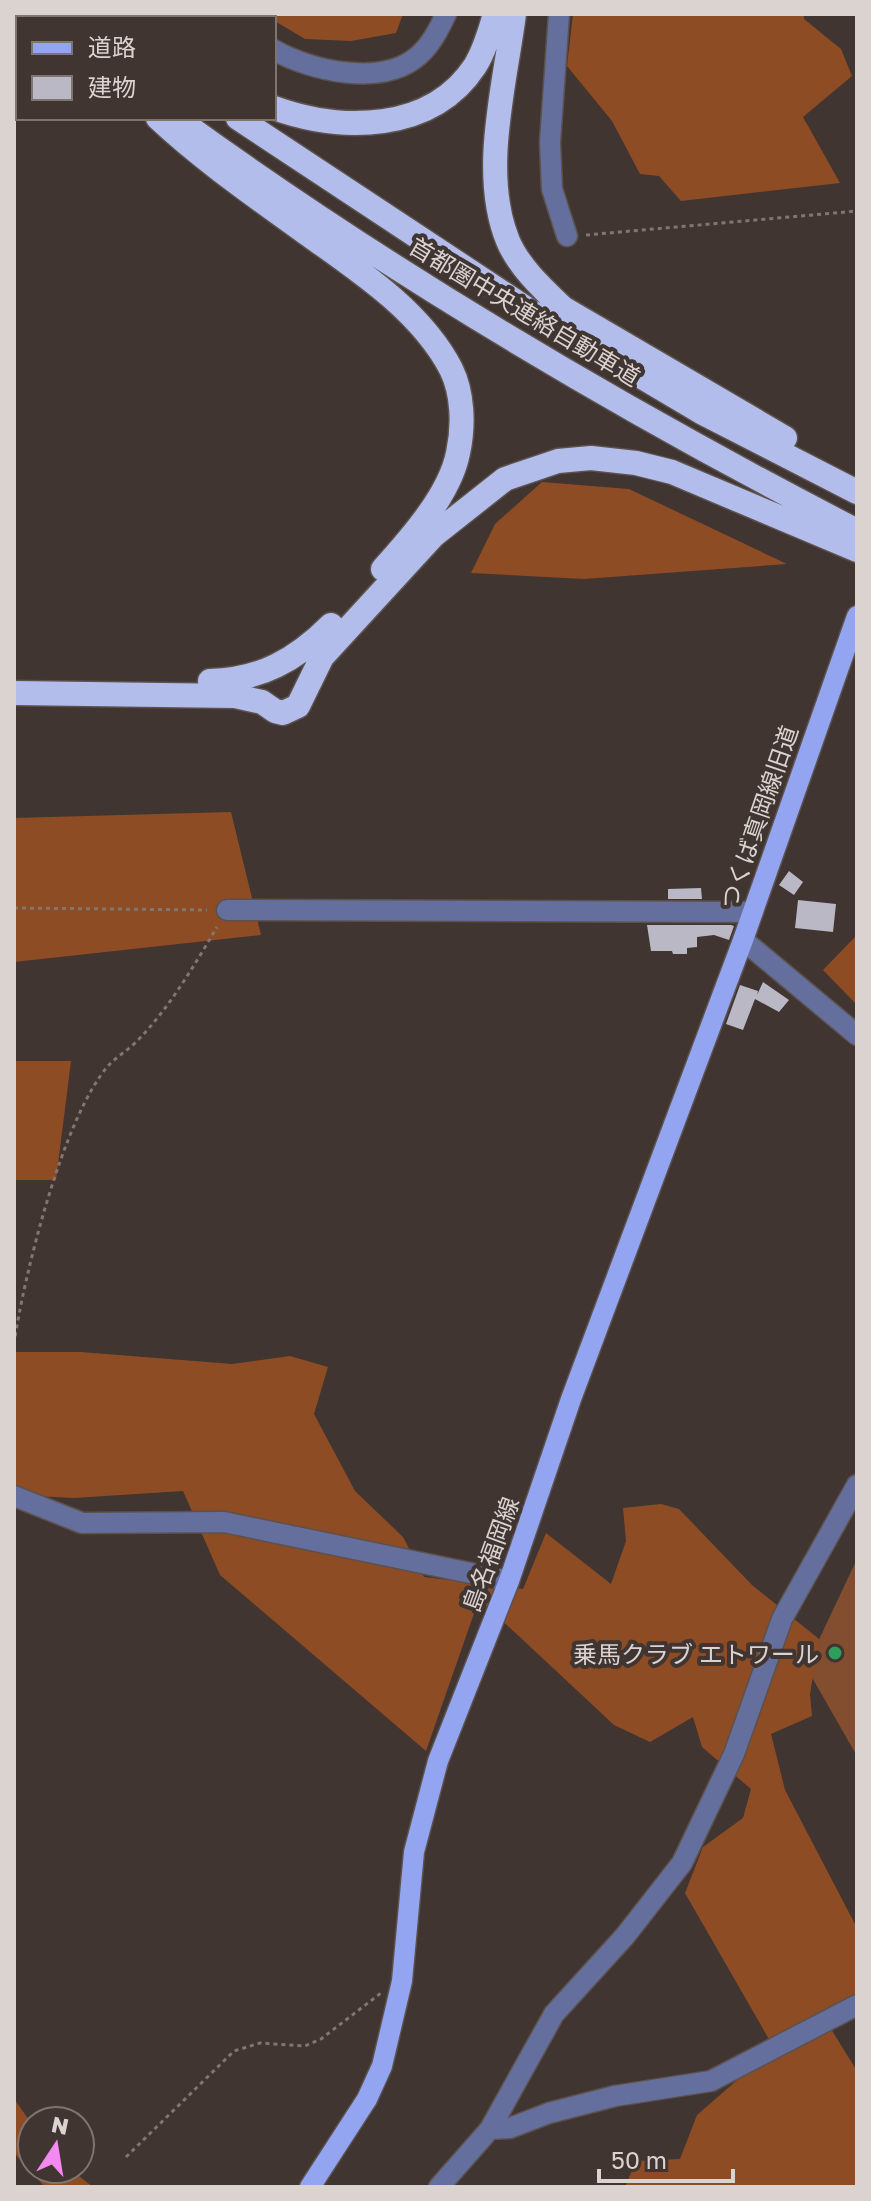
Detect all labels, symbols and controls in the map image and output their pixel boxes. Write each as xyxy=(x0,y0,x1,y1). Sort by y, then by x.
legend xyxy=(16,16,276,120)
text: 道路 xyxy=(88,32,136,61)
text: 建物 xyxy=(88,72,136,101)
street label: 首都圏中央連絡自動車道 xyxy=(404,231,646,391)
street label: つくば真岡線旧道 xyxy=(713,722,803,912)
street label: 島名福岡線 xyxy=(456,1493,524,1615)
place label: 乗馬クラブ エトワール xyxy=(573,1639,819,1668)
marker: 乗馬クラブ エトワール xyxy=(826,1644,844,1662)
north arrow xyxy=(16,2105,96,2185)
text: N xyxy=(49,2110,71,2140)
scale bar xyxy=(599,2133,733,2183)
text: 50 m xyxy=(611,2145,667,2174)

